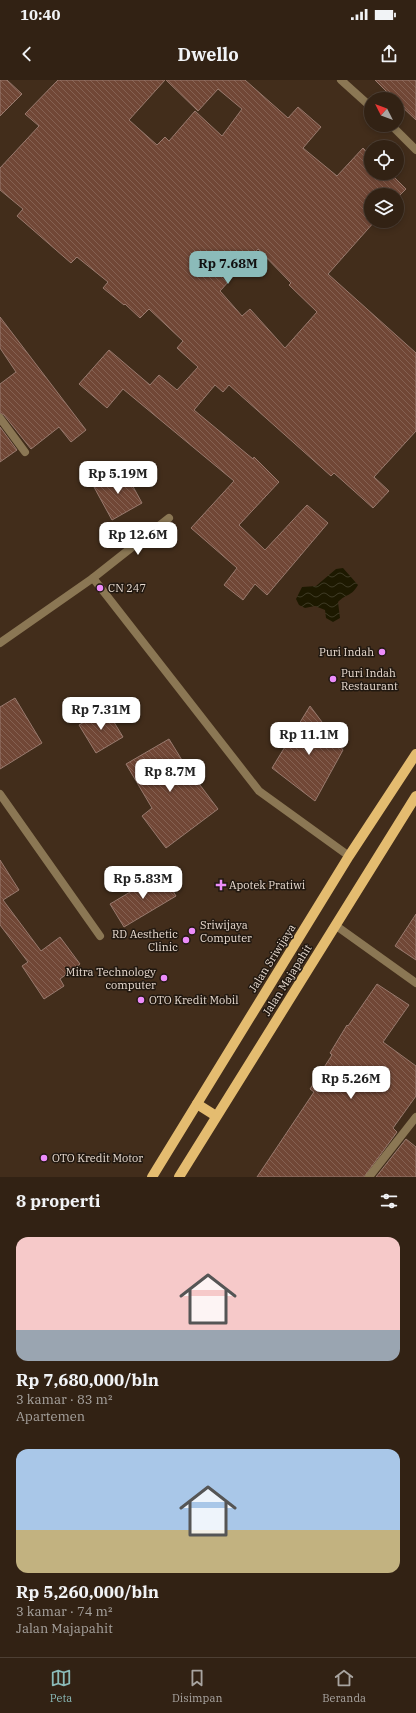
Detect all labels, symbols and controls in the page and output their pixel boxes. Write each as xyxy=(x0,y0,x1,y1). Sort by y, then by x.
text: 10:40 xyxy=(20,5,61,24)
icon: back xyxy=(16,43,38,65)
text: Dwello xyxy=(177,43,239,66)
icon: share xyxy=(378,43,400,65)
north arrow xyxy=(364,92,404,132)
map controls xyxy=(364,92,404,228)
button: locate xyxy=(364,140,404,180)
button: layers xyxy=(364,188,404,228)
pin: Rp 7.68M xyxy=(187,251,269,285)
text: Rp 7.68M xyxy=(198,255,258,272)
pin: Rp 5.19M xyxy=(77,461,159,495)
text: Rp 5.19M xyxy=(88,465,148,482)
pin: Rp 12.6M xyxy=(97,522,179,556)
text: Rp 12.6M xyxy=(108,526,168,543)
place label: CN 247 xyxy=(108,581,146,595)
marker: CN 247 xyxy=(95,583,105,593)
place label: Puri Indah xyxy=(319,645,374,659)
marker: Puri Indah xyxy=(377,647,387,657)
place label: Puri Indah Restaurant xyxy=(341,666,398,693)
marker: Puri Indah Restaurant xyxy=(328,674,338,684)
pin: Rp 7.31M xyxy=(60,697,142,731)
text: Rp 7.31M xyxy=(71,701,131,718)
pin: Rp 11.1M xyxy=(268,722,350,756)
text: Rp 11.1M xyxy=(279,726,339,743)
pin: Rp 8.7M xyxy=(133,759,207,793)
text: Rp 8.7M xyxy=(144,763,196,780)
pin: Rp 5.83M xyxy=(102,866,184,900)
text: Rp 5.83M xyxy=(113,870,173,887)
place label: Apotek Pratiwi xyxy=(229,878,306,892)
marker: Apotek Pratiwi xyxy=(216,880,226,890)
place label: Sriwijaya Computer xyxy=(200,918,252,945)
street label: Jalan Sriwijaya xyxy=(245,921,299,995)
marker: Sriwijaya Computer xyxy=(187,926,197,936)
place label: RD Aesthetic Clinic xyxy=(112,927,178,954)
marker: RD Aesthetic Clinic xyxy=(181,935,191,945)
street label: Jalan Majapahit xyxy=(259,941,315,1018)
place label: Mitra Technology computer xyxy=(66,965,156,992)
marker: Mitra Technology computer xyxy=(159,973,169,983)
place label: OTO Kredit Mobil xyxy=(149,993,239,1007)
marker: OTO Kredit Mobil xyxy=(136,995,146,1005)
pin: Rp 5.26M xyxy=(310,1066,392,1100)
text: Rp 5.26M xyxy=(321,1070,381,1087)
place label: OTO Kredit Motor xyxy=(52,1151,143,1165)
marker: OTO Kredit Motor xyxy=(39,1153,49,1163)
text: 8 properti xyxy=(16,1190,101,1212)
icon: filters xyxy=(378,1190,400,1212)
icon: home xyxy=(172,1263,244,1335)
text: Rp 7,680,000/bln xyxy=(16,1369,159,1391)
text: 3 kamar · 83 m² xyxy=(16,1391,113,1408)
text: Apartemen xyxy=(16,1408,85,1425)
icon: home xyxy=(172,1475,244,1547)
text: Rp 5,260,000/bln xyxy=(16,1581,159,1603)
text: 3 kamar · 74 m² xyxy=(16,1603,113,1620)
text: Jalan Majapahit xyxy=(16,1620,113,1637)
tab: Peta xyxy=(50,1667,72,1705)
tab: Disimpan xyxy=(172,1667,222,1705)
tab: Beranda xyxy=(322,1667,366,1705)

